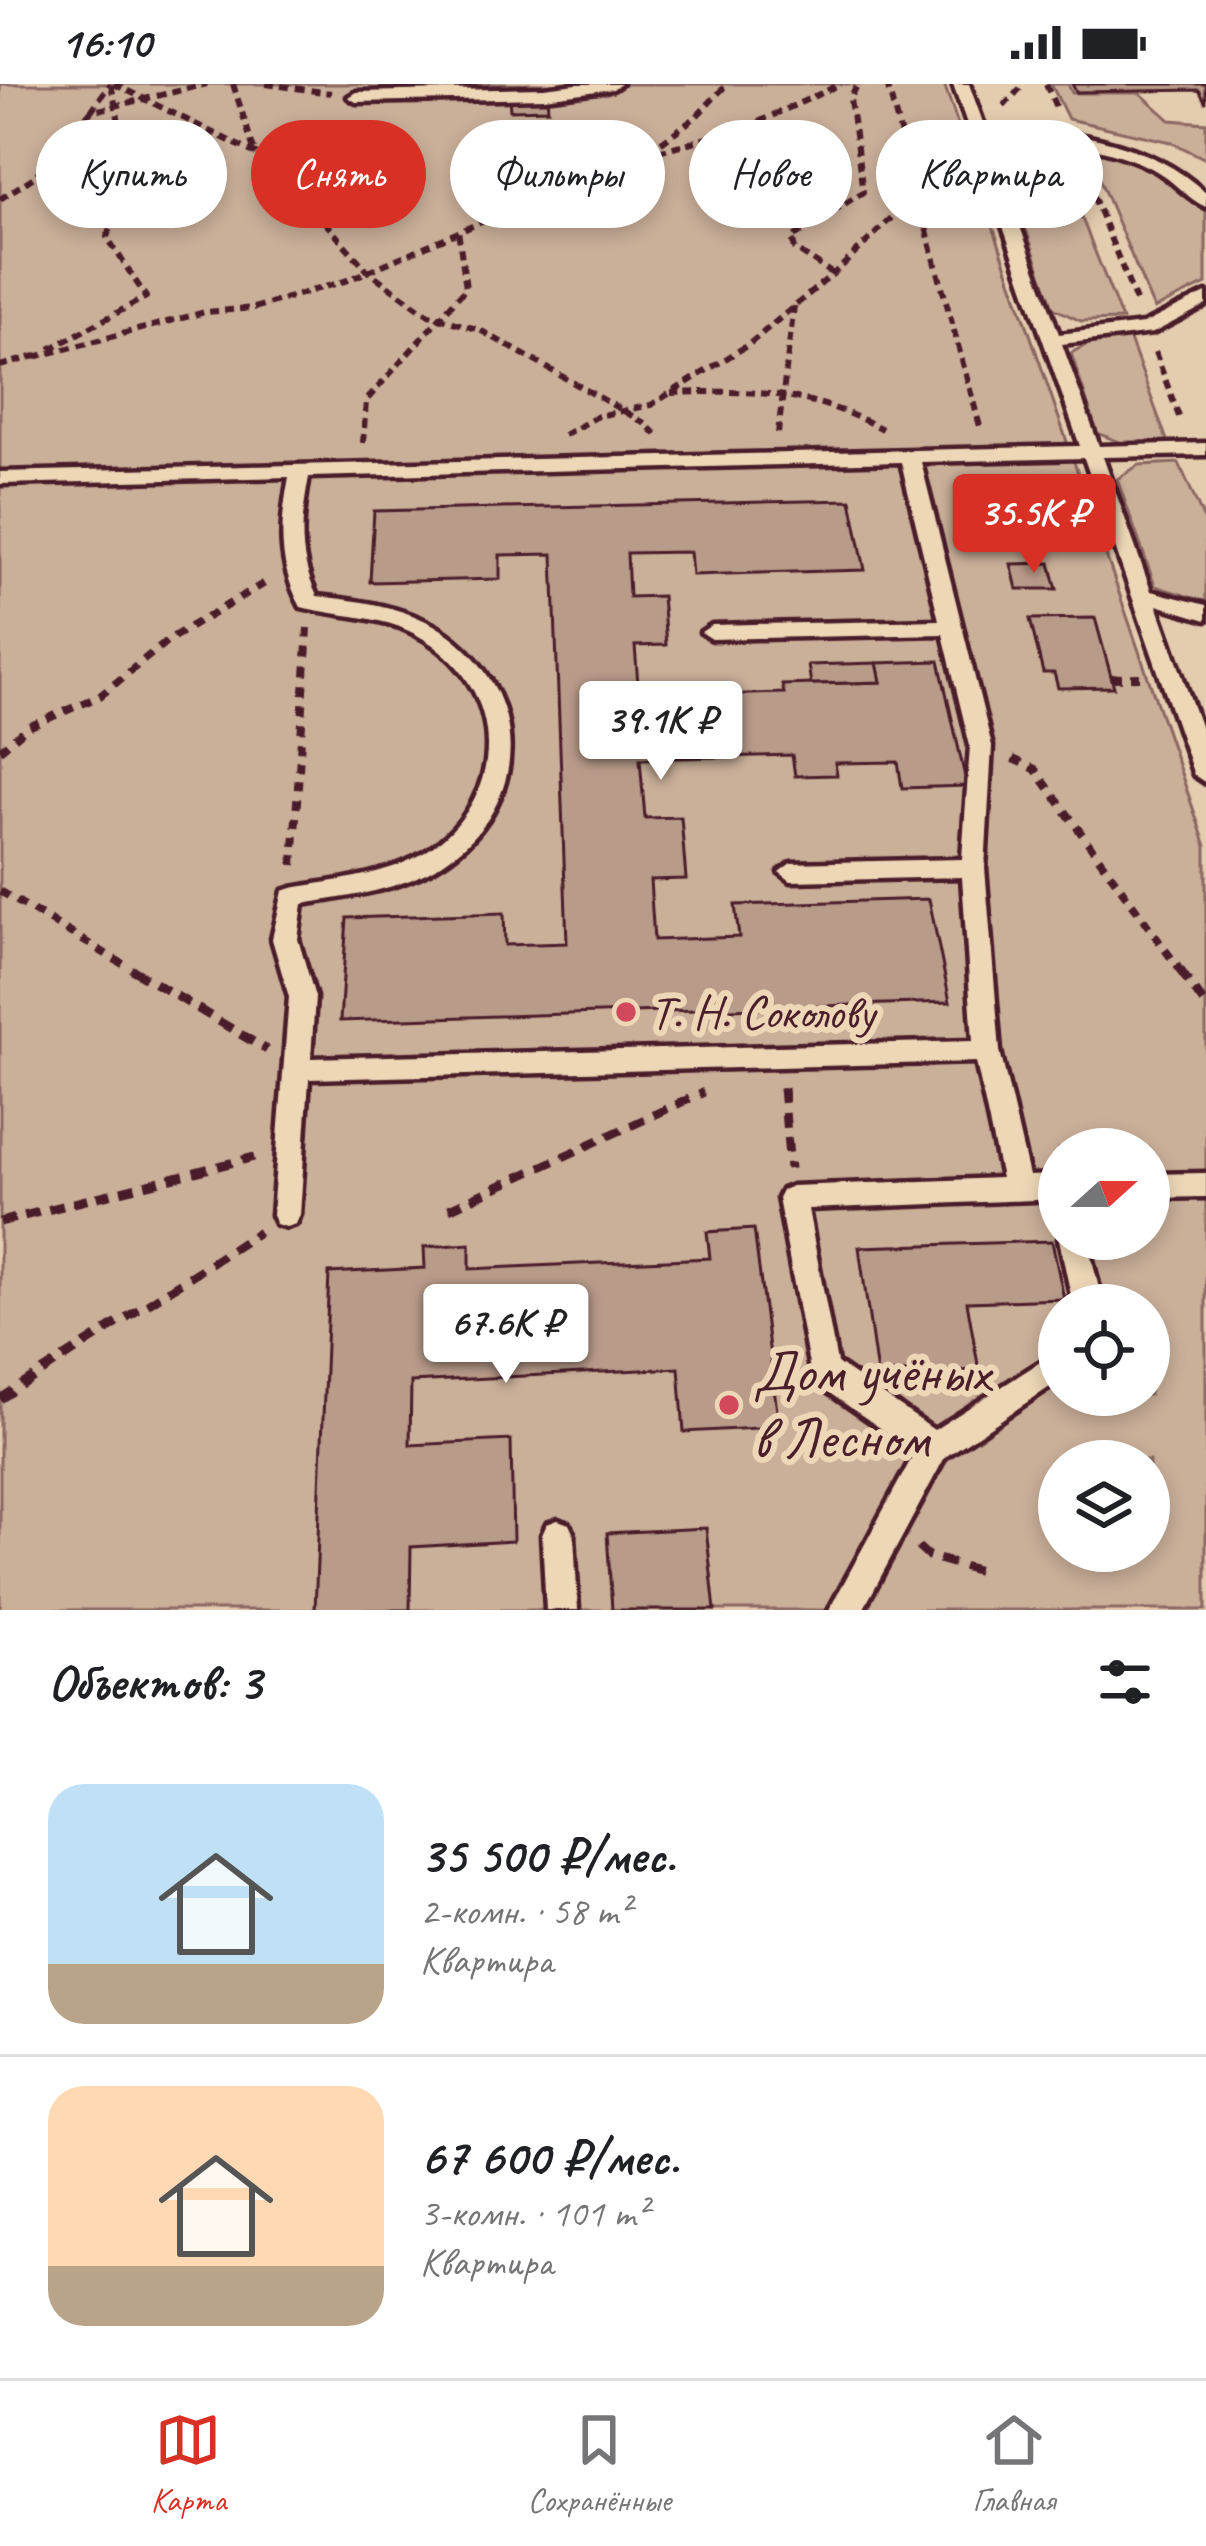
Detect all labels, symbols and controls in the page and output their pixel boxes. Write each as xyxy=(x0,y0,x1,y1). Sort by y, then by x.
text: 16:10 xyxy=(60,14,151,71)
chip: Купить xyxy=(36,120,227,228)
chip: Снять xyxy=(251,120,426,228)
chip: Фильтры xyxy=(450,120,665,228)
chip: Новое xyxy=(689,120,852,228)
chip: Квартира xyxy=(876,120,1103,228)
pin: 35.5K ₽ xyxy=(923,474,1145,576)
text: 35.5K ₽ xyxy=(980,488,1088,537)
pin: 39.1K ₽ xyxy=(550,681,772,783)
text: 39.1K ₽ xyxy=(606,695,716,744)
place label: Т. Н. Соколову xyxy=(650,982,878,1042)
marker: Т. Н. Соколову xyxy=(613,999,639,1025)
north arrow xyxy=(1038,1128,1170,1260)
map controls xyxy=(1038,1128,1170,1572)
pin: 67.6K ₽ xyxy=(395,1284,617,1386)
button: locate xyxy=(1038,1284,1170,1416)
text: 67.6K ₽ xyxy=(450,1298,562,1347)
place label: Дом учёных в Лесном xyxy=(753,1336,994,1474)
marker: Дом учёных в Лесном xyxy=(716,1392,742,1418)
button: layers xyxy=(1038,1440,1170,1572)
icon: filters xyxy=(1092,1649,1158,1715)
text: Объектов: 3 xyxy=(48,1650,261,1714)
text: 35 500 ₽/мес. xyxy=(420,1823,675,1887)
icon: home xyxy=(144,1832,288,1976)
text: 2-комн. · 58 m² xyxy=(420,1887,630,1936)
text: Квартира xyxy=(420,1936,553,1985)
text: 67 600 ₽/мес. xyxy=(420,2125,679,2189)
icon: home xyxy=(144,2134,288,2278)
text: 3-комн. · 101 m² xyxy=(420,2189,648,2238)
text: Квартира xyxy=(420,2238,553,2287)
tab: Карта xyxy=(151,2407,226,2521)
tab: Сохранённые xyxy=(528,2407,671,2521)
tab: Главная xyxy=(973,2407,1055,2521)

